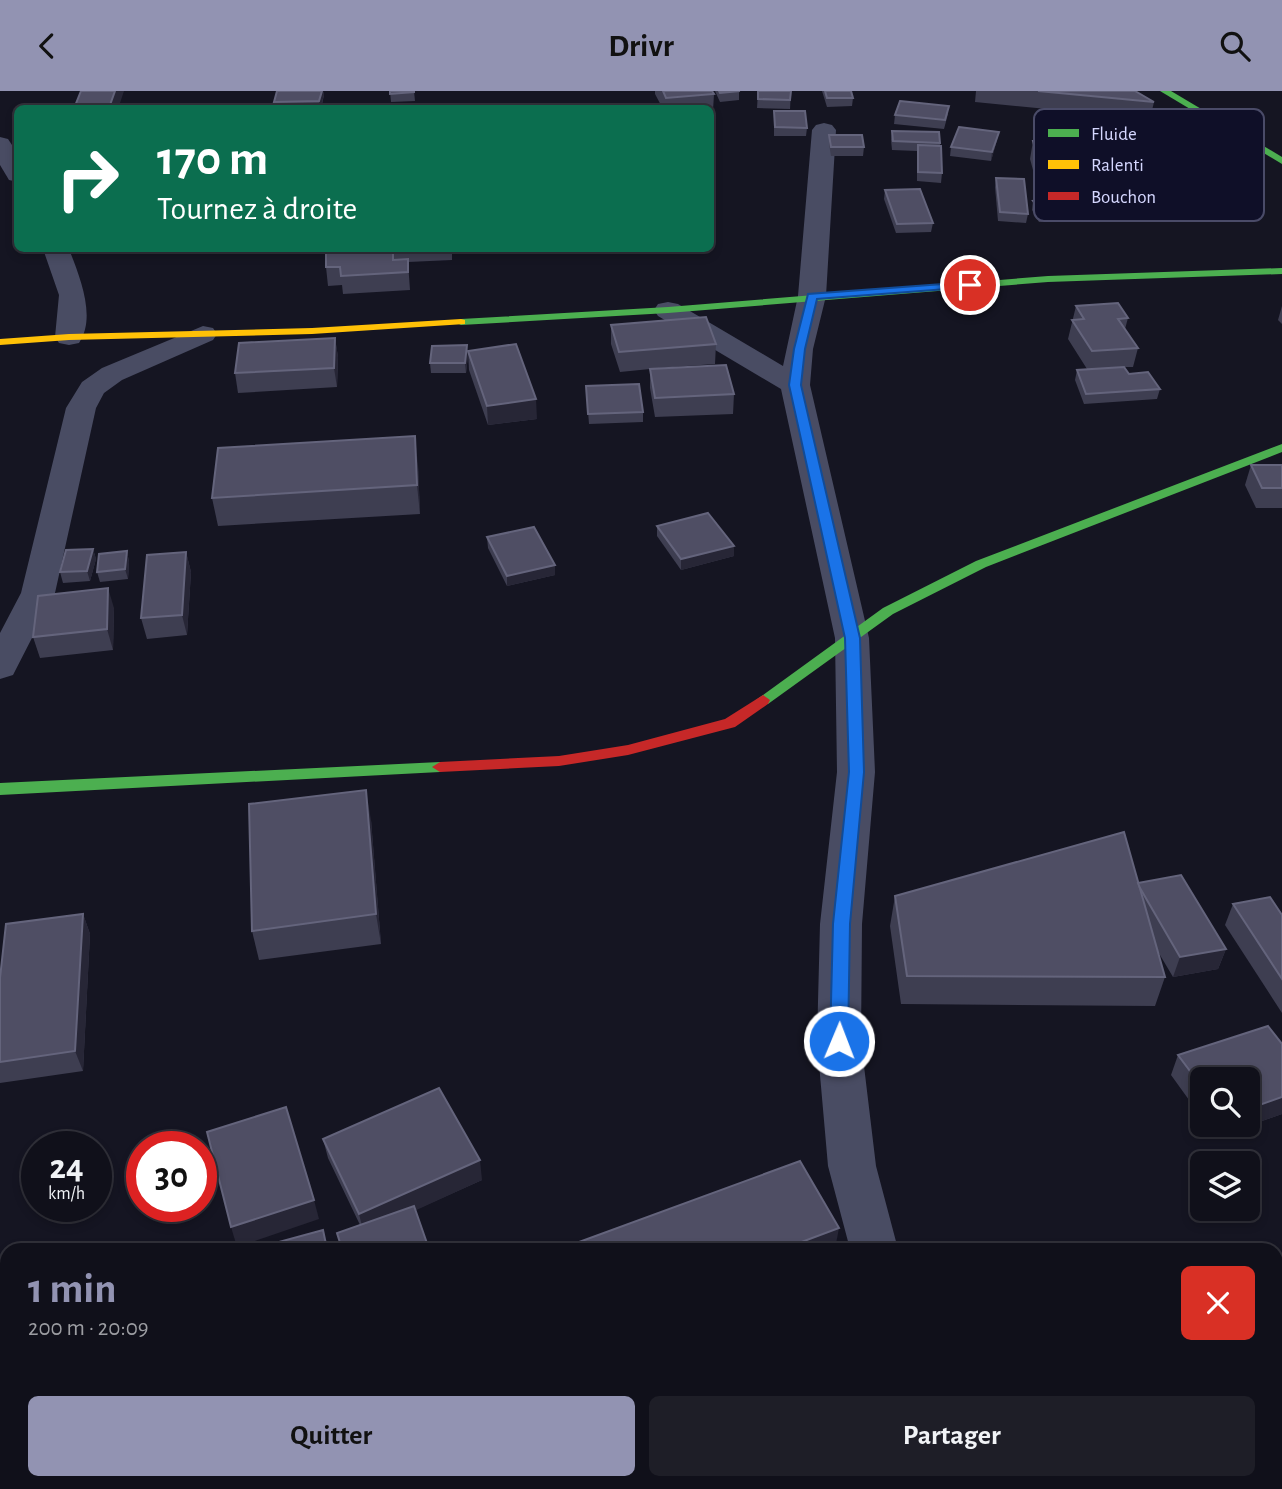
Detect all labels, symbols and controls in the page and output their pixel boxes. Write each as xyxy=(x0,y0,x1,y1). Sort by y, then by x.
icon: back xyxy=(28,27,66,65)
icon: search xyxy=(1216,27,1254,65)
text: Drivr xyxy=(608,30,674,62)
legend xyxy=(1034,109,1264,221)
text: Fluide xyxy=(1091,125,1137,144)
icon: right xyxy=(42,133,133,224)
text: 170 m xyxy=(157,135,268,184)
text: Ralenti xyxy=(1091,156,1144,175)
text: Bouchon xyxy=(1091,188,1156,207)
text: Tournez à droite xyxy=(157,193,357,225)
pin xyxy=(940,255,1000,315)
icon: arrive xyxy=(951,266,989,304)
position arrow xyxy=(802,1004,876,1078)
map controls xyxy=(1190,1067,1260,1221)
button: search xyxy=(1190,1067,1260,1137)
speed limit sign: 30 xyxy=(126,1131,217,1222)
text: 24 xyxy=(49,1150,84,1185)
button: layers xyxy=(1190,1151,1260,1221)
text: km/h xyxy=(48,1185,85,1203)
button: close xyxy=(1181,1266,1255,1340)
text: 1 min xyxy=(28,1268,117,1310)
text: 200 m · 20:09 xyxy=(28,1317,149,1340)
button: Quitter xyxy=(28,1396,635,1476)
button: Partager xyxy=(649,1396,1255,1476)

